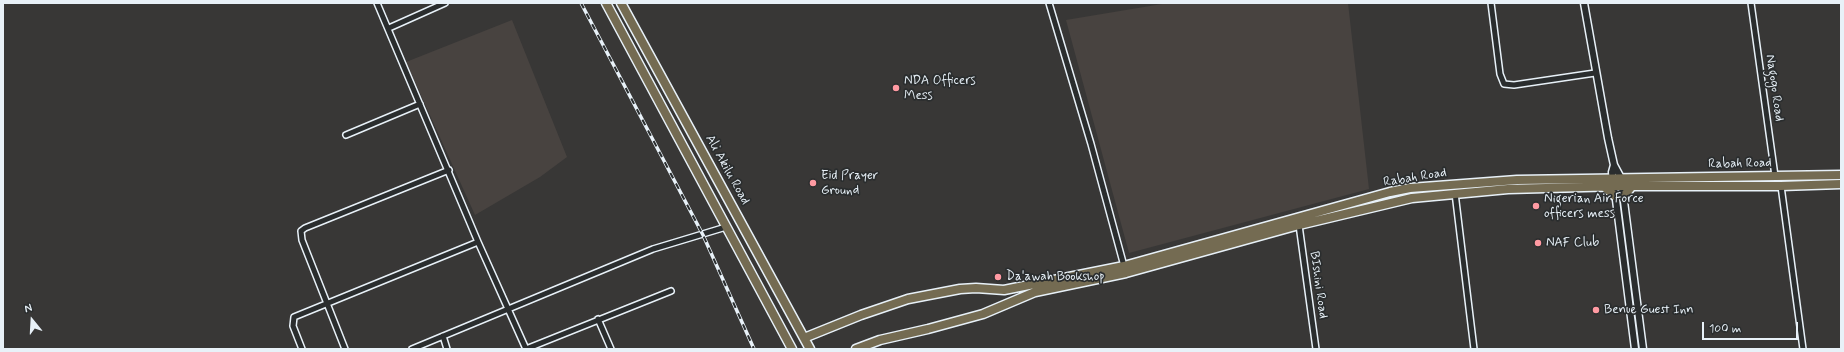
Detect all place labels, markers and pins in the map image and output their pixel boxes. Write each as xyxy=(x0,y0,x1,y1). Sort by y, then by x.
place label: NDA Officers Mess xyxy=(904,73,976,104)
marker: NDA Officers Mess xyxy=(891,83,901,93)
place label: Eid Prayer Ground xyxy=(821,168,878,199)
marker: Eid Prayer Ground xyxy=(808,178,818,188)
place label: Nigerian Air Force officers mess xyxy=(1544,191,1644,222)
marker: Nigerian Air Force officers mess xyxy=(1531,201,1541,211)
place label: NAF Club xyxy=(1546,235,1599,251)
marker: NAF Club xyxy=(1533,238,1543,248)
place label: Da'awah Bookshop xyxy=(1006,269,1105,285)
marker: Da'awah Bookshop xyxy=(993,272,1003,282)
place label: Benue Guest Inn xyxy=(1604,302,1694,318)
marker: Benue Guest Inn xyxy=(1591,305,1601,315)

